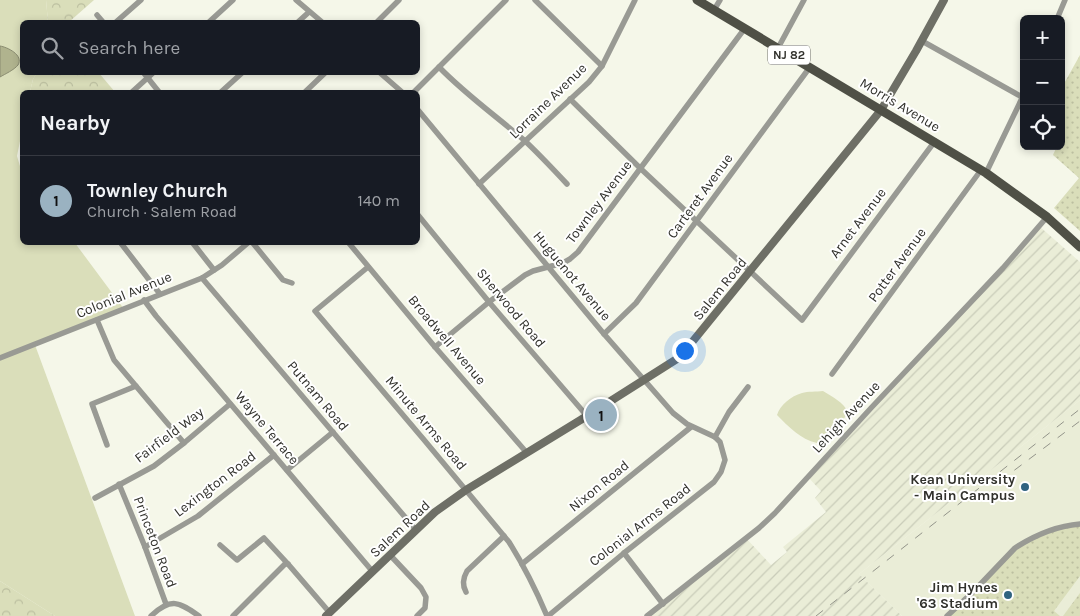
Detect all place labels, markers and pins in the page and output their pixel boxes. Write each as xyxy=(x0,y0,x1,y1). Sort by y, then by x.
pin: 1 xyxy=(585,396,617,434)
place label: Kean University - Main Campus xyxy=(910,471,1015,504)
marker: Kean University - Main Campus xyxy=(1019,481,1031,493)
place label: Jim Hynes '63 Stadium xyxy=(917,579,998,612)
marker: Jim Hynes '63 Stadium xyxy=(1002,589,1014,601)

